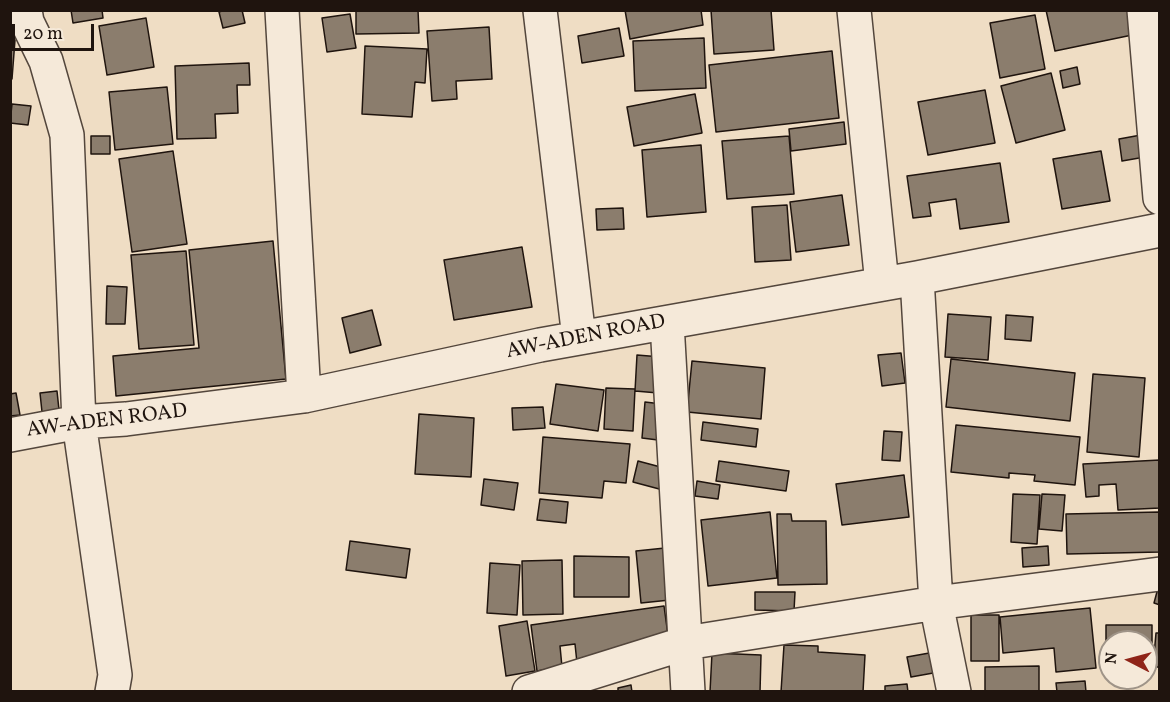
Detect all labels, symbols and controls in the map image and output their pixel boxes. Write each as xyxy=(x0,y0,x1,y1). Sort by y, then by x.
scale bar xyxy=(15,12,98,50)
text: 20 m xyxy=(23,22,63,47)
street label: AW-ADEN ROAD xyxy=(504,310,668,366)
street label: AW-ADEN ROAD xyxy=(25,400,189,444)
north arrow xyxy=(1098,630,1158,690)
text: N xyxy=(1101,651,1124,665)

